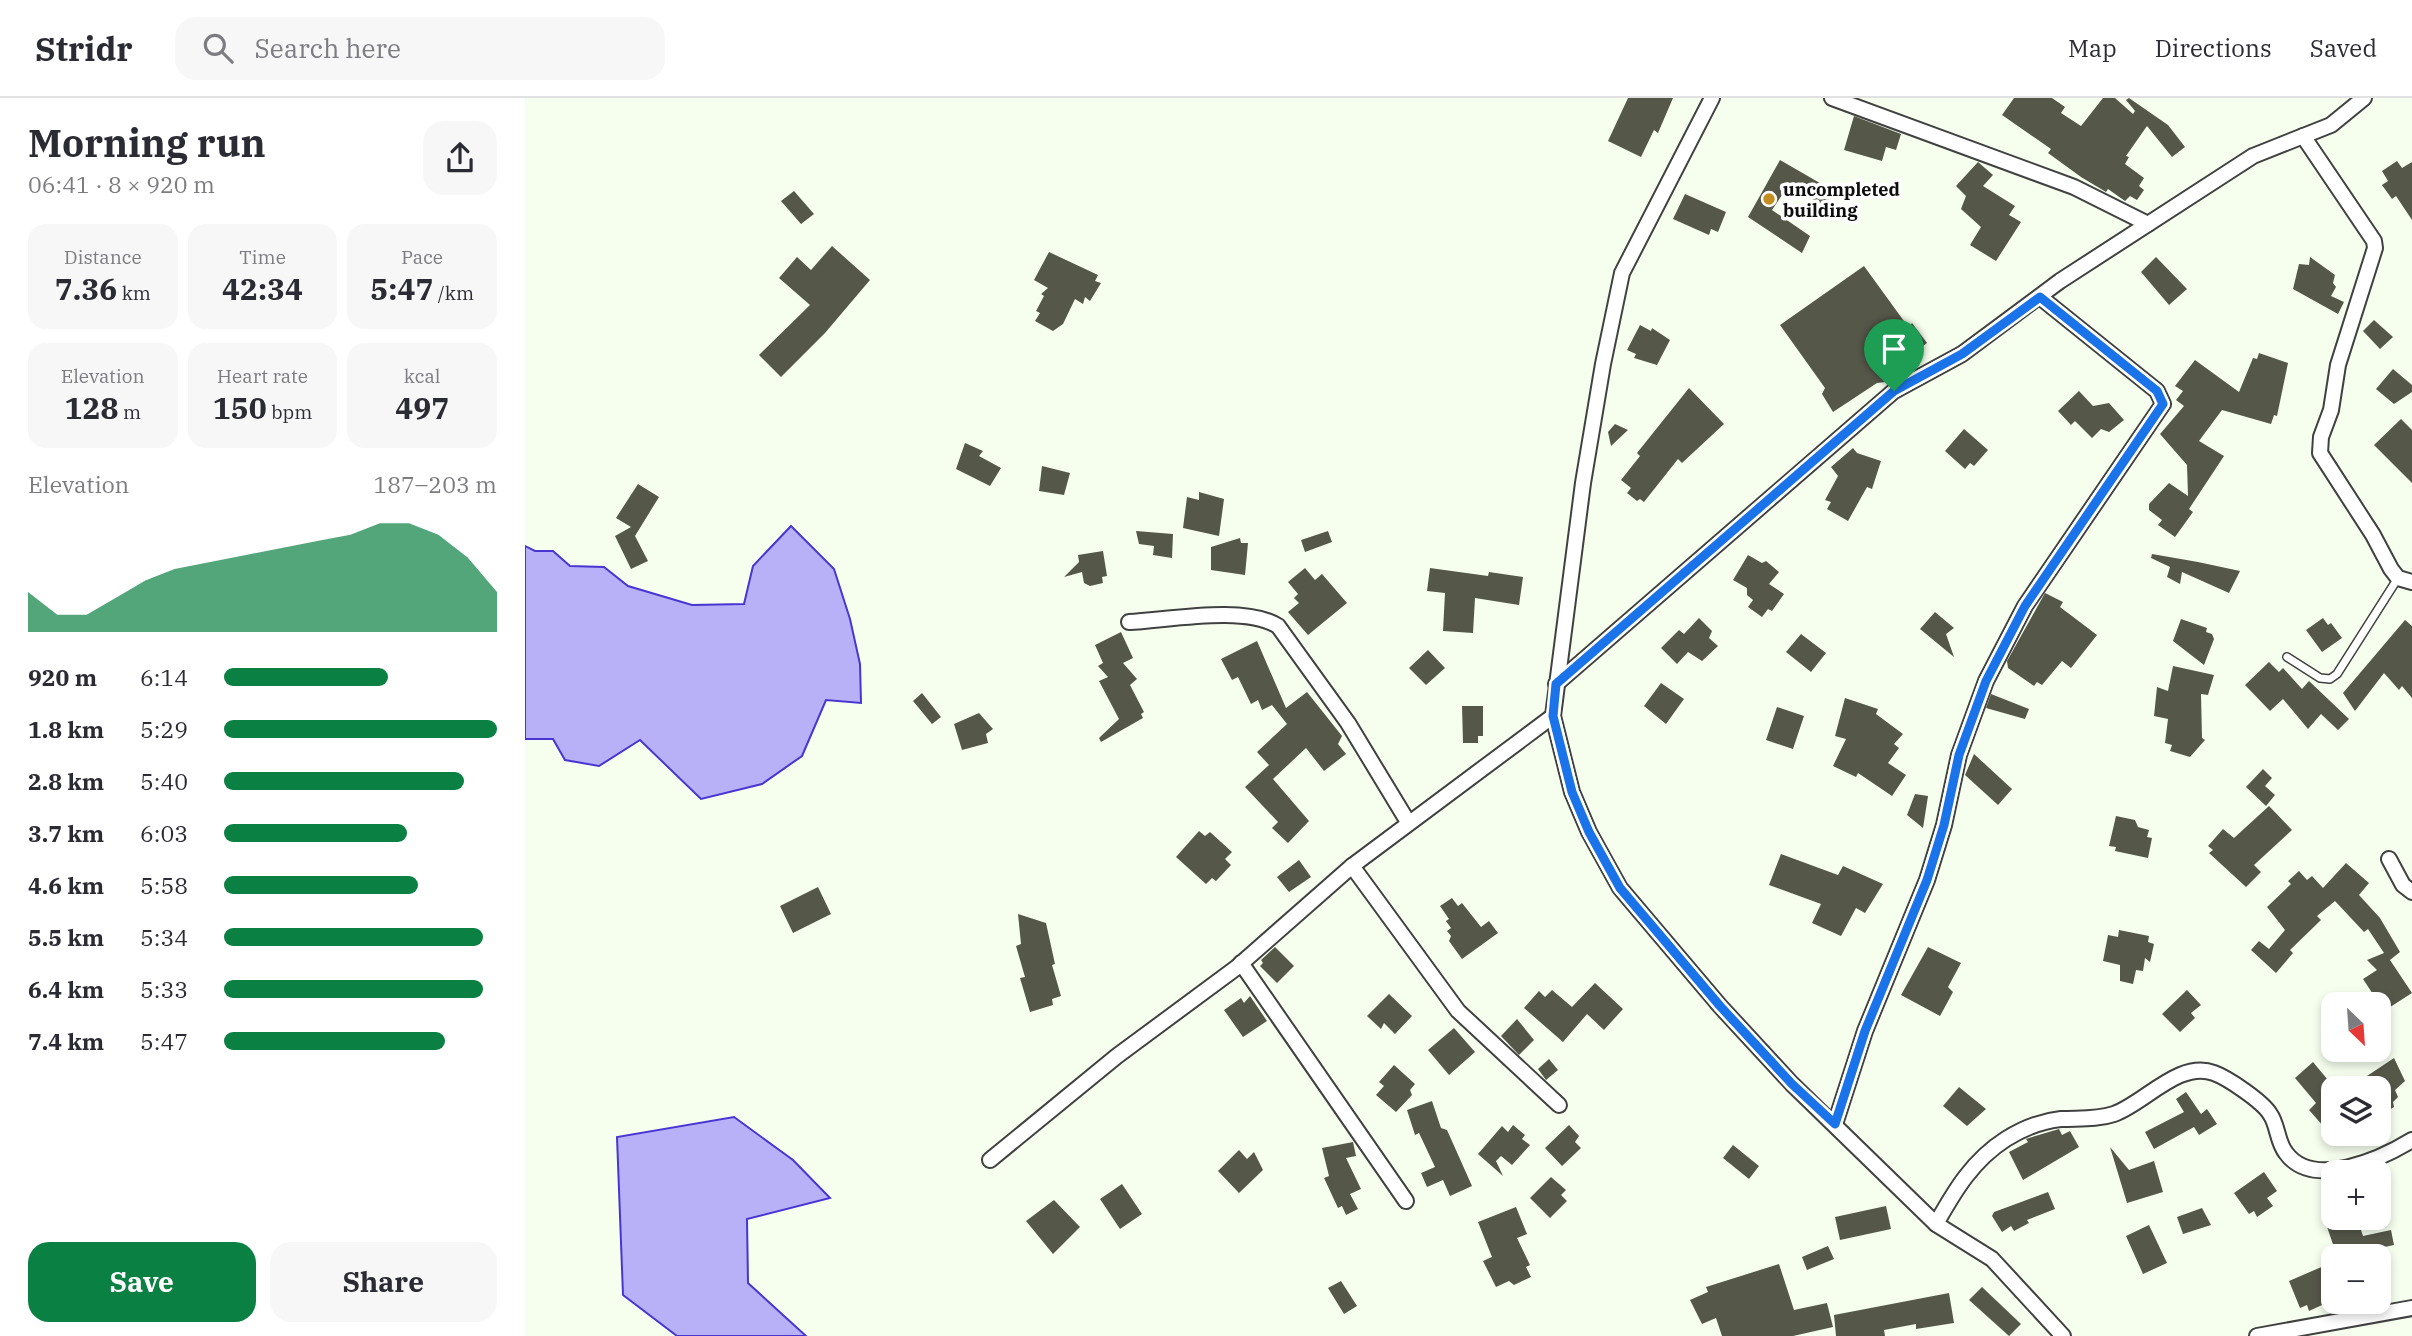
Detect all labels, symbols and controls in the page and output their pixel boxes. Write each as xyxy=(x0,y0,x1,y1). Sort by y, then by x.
search box xyxy=(175,17,665,80)
text: Stridr xyxy=(35,27,133,70)
icon: search xyxy=(199,29,237,67)
text: Search here xyxy=(255,31,401,65)
text: Map xyxy=(2068,32,2117,64)
text: Directions xyxy=(2155,32,2272,64)
text: Saved xyxy=(2310,32,2377,64)
text: Morning run xyxy=(28,118,266,167)
button: share xyxy=(423,121,497,195)
text: 06:41 · 8 × 920 m xyxy=(28,169,215,199)
place label: uncompleted building xyxy=(1783,178,1900,222)
marker: uncompleted building xyxy=(1761,191,1777,207)
text: Distance xyxy=(64,245,142,269)
text: Time xyxy=(239,245,286,269)
text: Pace xyxy=(401,245,443,269)
text: 7.36 xyxy=(55,269,117,308)
text: 42:34 xyxy=(222,269,303,308)
text: 5:47 xyxy=(370,269,433,308)
text: km xyxy=(117,281,151,305)
text: /km xyxy=(433,281,474,305)
pin xyxy=(1864,319,1924,391)
icon: arrive xyxy=(1875,330,1913,368)
text: Elevation xyxy=(61,364,145,388)
text: Heart rate xyxy=(217,364,308,388)
text: kcal xyxy=(404,364,440,388)
text: 128 xyxy=(65,388,119,427)
text: 150 xyxy=(213,388,267,427)
text: 497 xyxy=(395,388,449,427)
text: m xyxy=(119,400,141,424)
text: bpm xyxy=(267,400,312,424)
text: Elevation xyxy=(28,469,129,499)
text: 187–203 m xyxy=(373,469,497,499)
text: 920 m xyxy=(28,662,97,692)
text: 6:14 xyxy=(140,662,188,692)
text: 1.8 km xyxy=(28,714,104,744)
text: 5:29 xyxy=(140,714,188,744)
text: 2.8 km xyxy=(28,766,104,796)
text: 5:40 xyxy=(140,766,188,796)
text: 3.7 km xyxy=(28,818,104,848)
text: 6:03 xyxy=(140,818,188,848)
text: 4.6 km xyxy=(28,870,104,900)
text: 5:58 xyxy=(140,870,188,900)
text: 5.5 km xyxy=(28,922,104,952)
text: 5:34 xyxy=(140,922,188,952)
text: 6.4 km xyxy=(28,974,104,1004)
text: 5:33 xyxy=(140,974,188,1004)
north arrow xyxy=(2321,992,2391,1062)
map controls xyxy=(2321,992,2391,1314)
text: 7.4 km xyxy=(28,1026,104,1056)
text: 5:47 xyxy=(140,1026,188,1056)
button: layers xyxy=(2321,1076,2391,1146)
button: + xyxy=(2321,1160,2391,1230)
button: Save xyxy=(28,1242,256,1322)
button: Share xyxy=(270,1242,497,1322)
button: − xyxy=(2321,1244,2391,1314)

